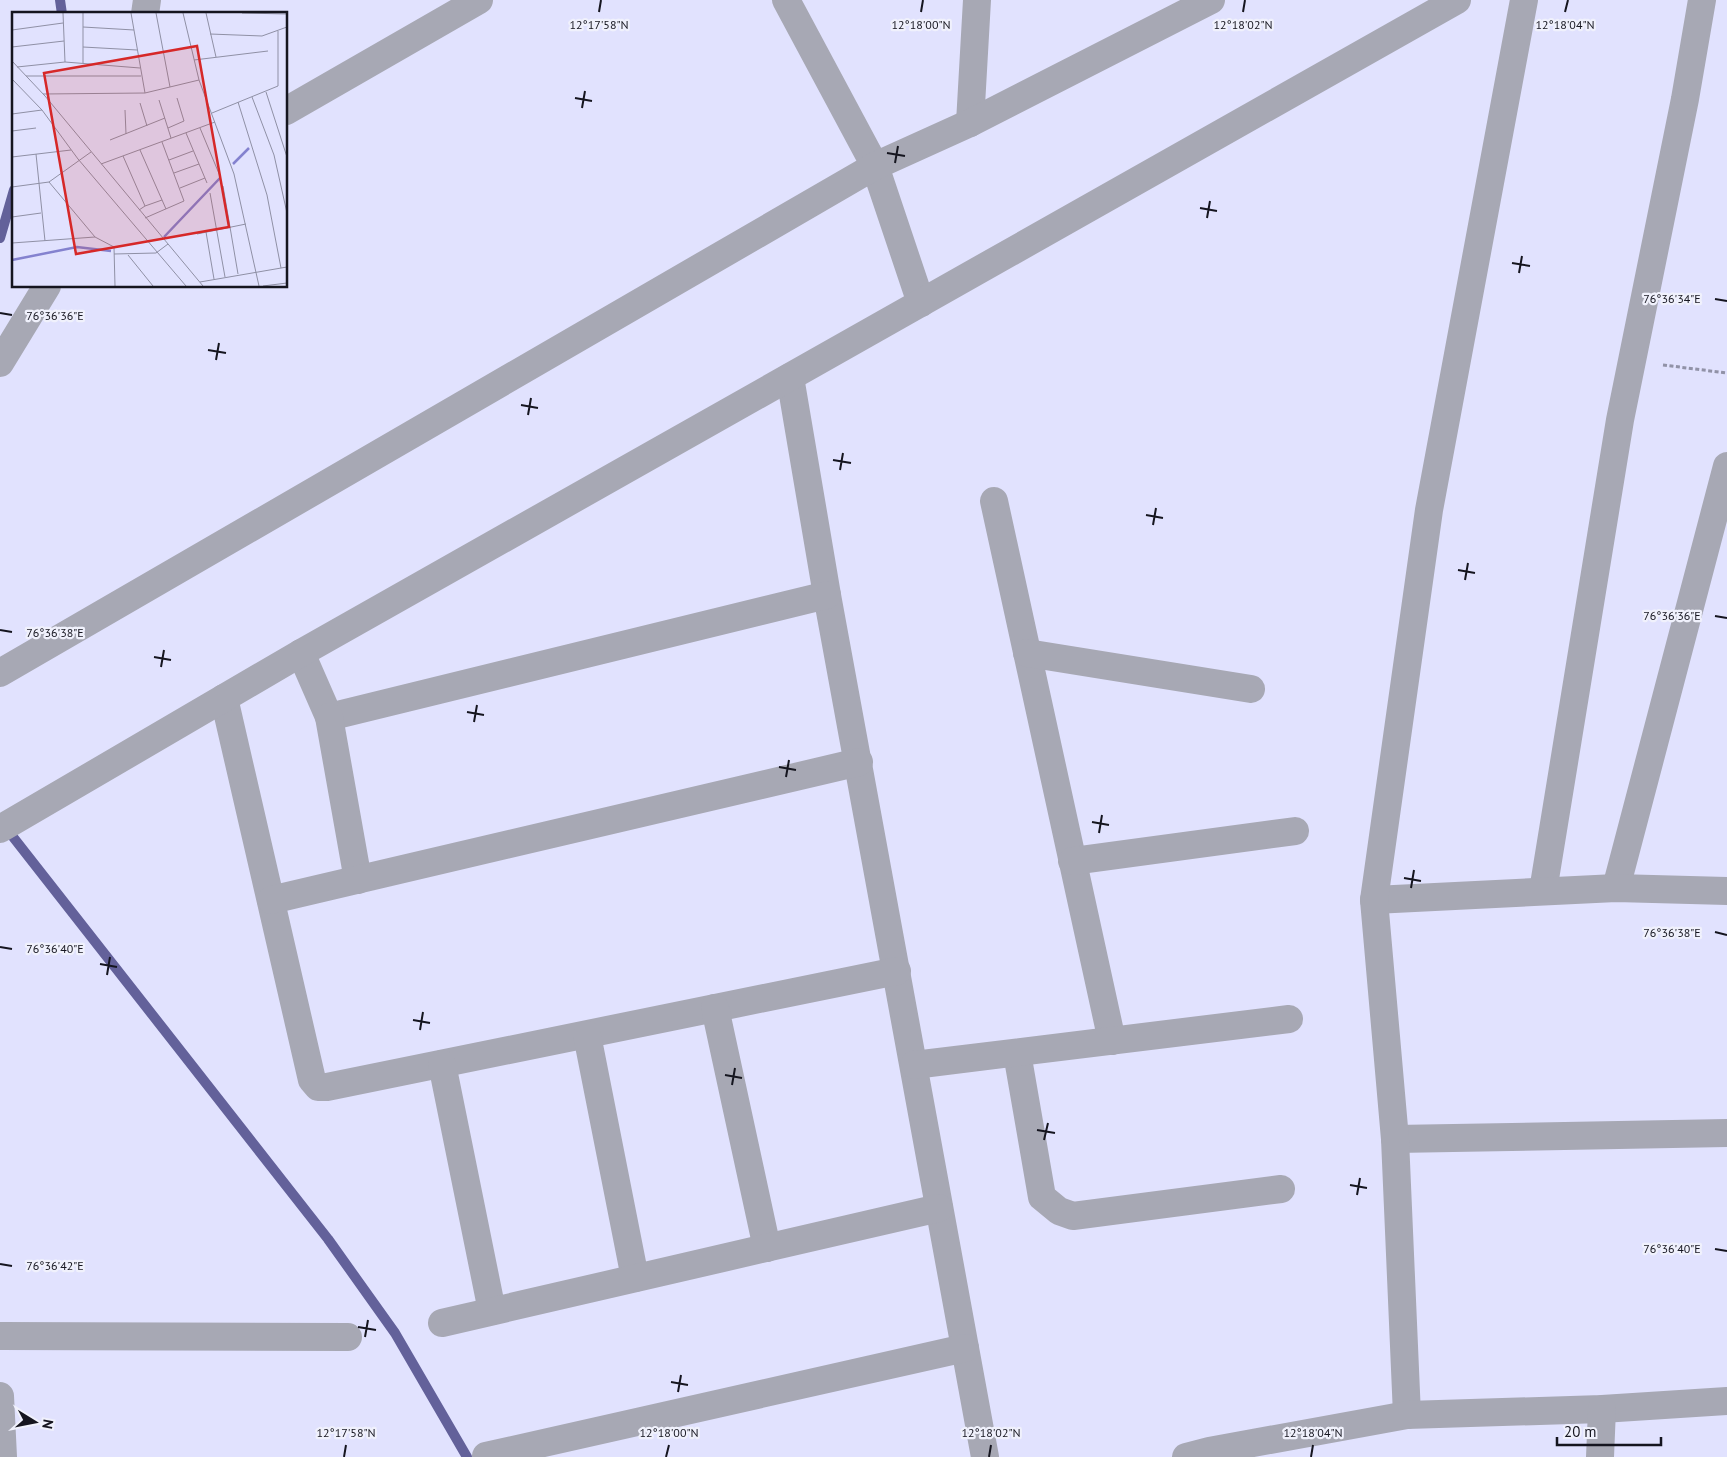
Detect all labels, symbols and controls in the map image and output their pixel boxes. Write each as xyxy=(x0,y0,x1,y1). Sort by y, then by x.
inset map xyxy=(12,12,288,288)
text: 12°17'58"N xyxy=(569,17,629,32)
text: 12°18'00"N xyxy=(891,17,951,32)
text: 12°18'02"N xyxy=(1213,17,1273,32)
text: 12°18'04"N xyxy=(1535,17,1595,32)
text: 76°36'34"E xyxy=(1643,291,1701,306)
text: 76°36'36"E xyxy=(26,308,84,323)
text: 76°36'36"E xyxy=(1643,608,1701,623)
text: 76°36'38"E xyxy=(26,625,84,640)
text: 76°36'38"E xyxy=(1643,925,1701,940)
text: 76°36'40"E xyxy=(26,941,84,956)
text: 76°36'40"E xyxy=(1643,1241,1701,1256)
text: 76°36'42"E xyxy=(26,1258,84,1273)
north arrow xyxy=(10,1397,60,1447)
scale bar xyxy=(1557,1414,1661,1446)
text: N xyxy=(38,1418,57,1430)
text: 20 m xyxy=(1564,1422,1597,1441)
text: 12°17'58"N xyxy=(316,1425,376,1440)
text: 12°18'00"N xyxy=(639,1425,699,1440)
text: 12°18'02"N xyxy=(961,1425,1021,1440)
text: 12°18'04"N xyxy=(1283,1425,1343,1440)

